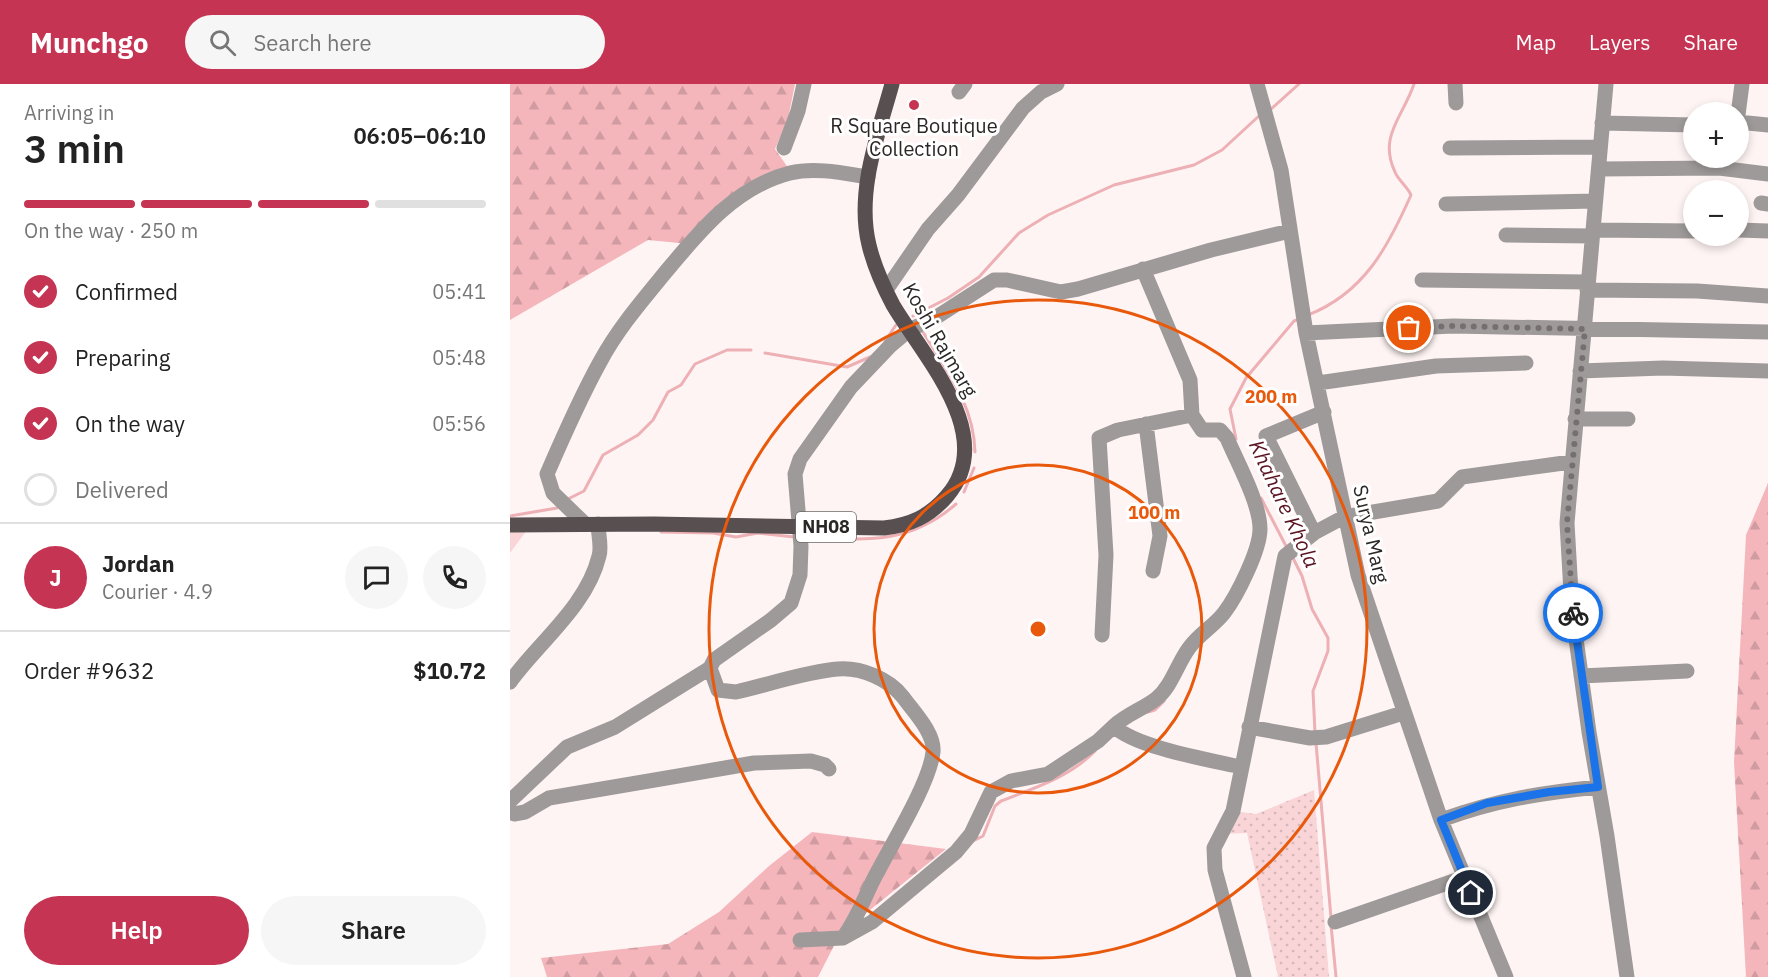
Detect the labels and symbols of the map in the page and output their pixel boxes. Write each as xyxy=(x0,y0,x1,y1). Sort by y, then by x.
marker: R Square Boutique Collection xyxy=(907,98,921,112)
place label: R Square Boutique Collection xyxy=(830,112,998,162)
street label: Koshi Rajmarg xyxy=(897,278,984,402)
pin xyxy=(1383,302,1434,353)
text: 200 m xyxy=(1245,385,1297,408)
water label: Khahare Khola xyxy=(1243,435,1327,572)
street label: Surya Marg xyxy=(1347,482,1396,586)
text: 100 m xyxy=(1128,501,1180,524)
road number: NH08 xyxy=(796,512,856,542)
courier xyxy=(1543,583,1603,643)
centre of rings xyxy=(1028,619,1048,639)
pin xyxy=(1445,867,1496,918)

